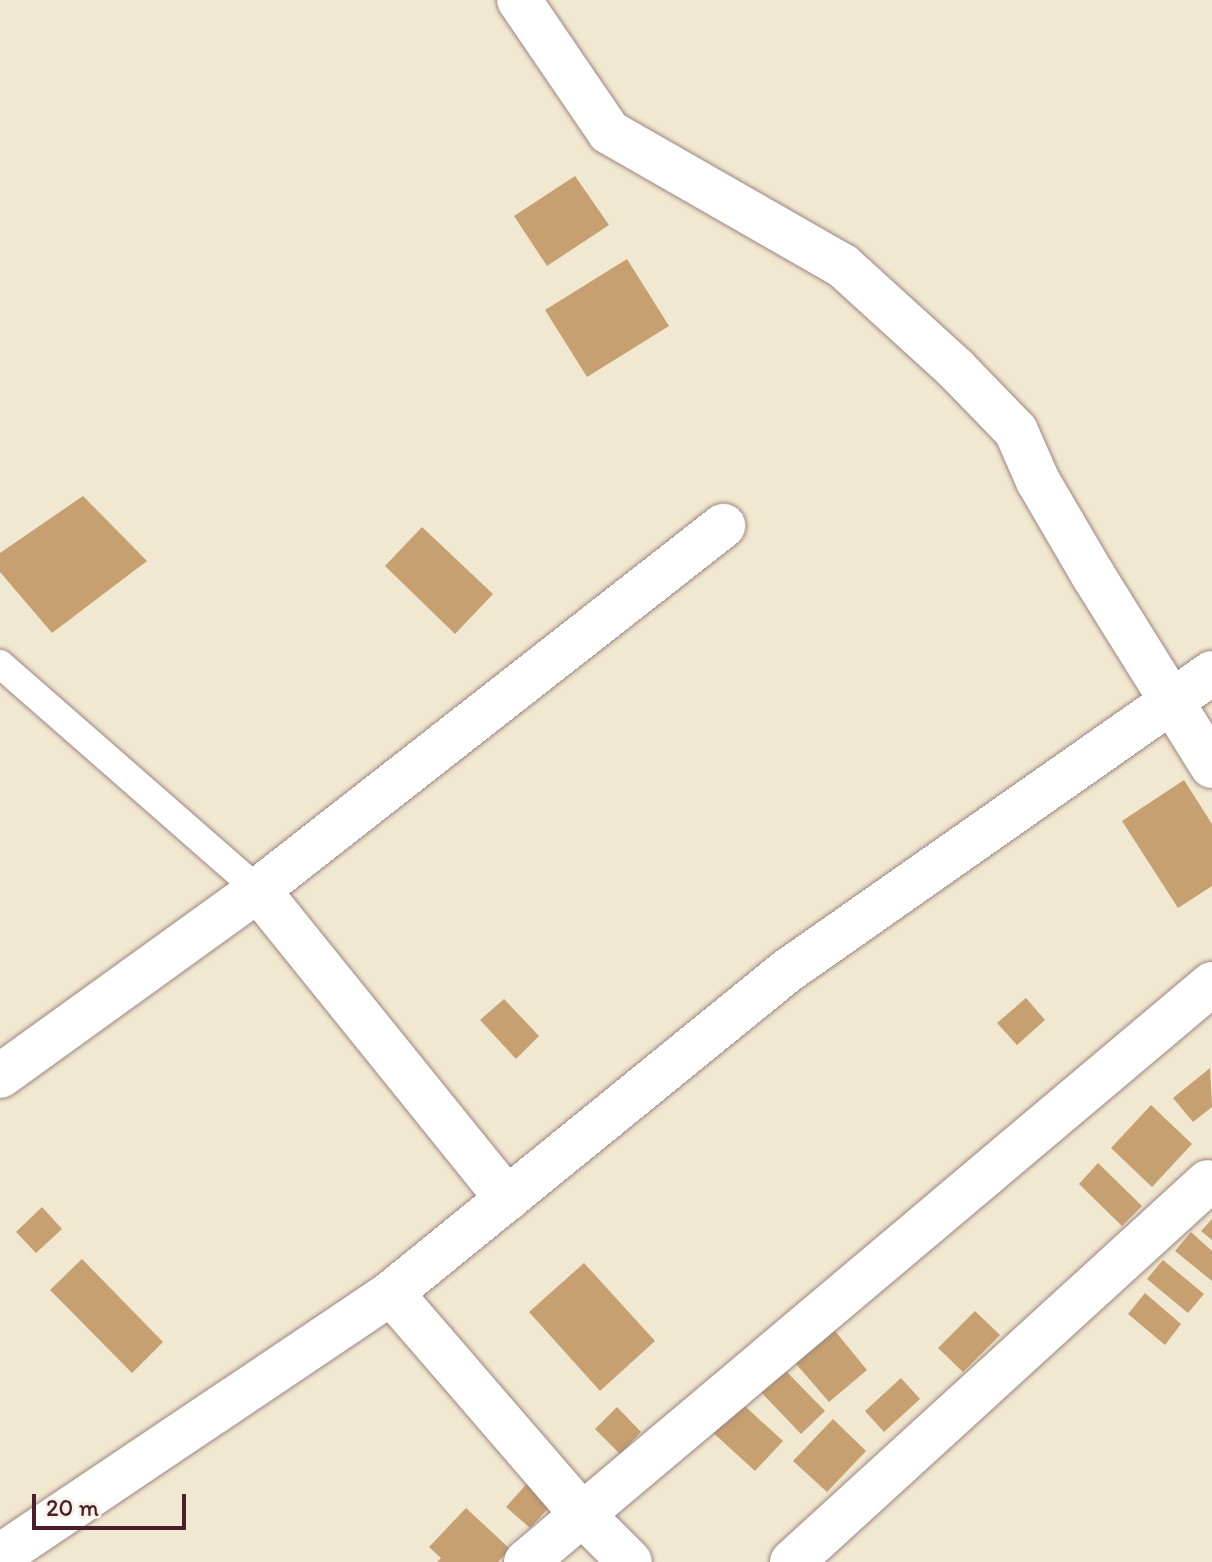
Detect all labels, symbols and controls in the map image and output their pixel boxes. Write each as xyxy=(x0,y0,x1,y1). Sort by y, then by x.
scale bar xyxy=(36,1478,190,1528)
text: 20 m xyxy=(46,1493,99,1522)

